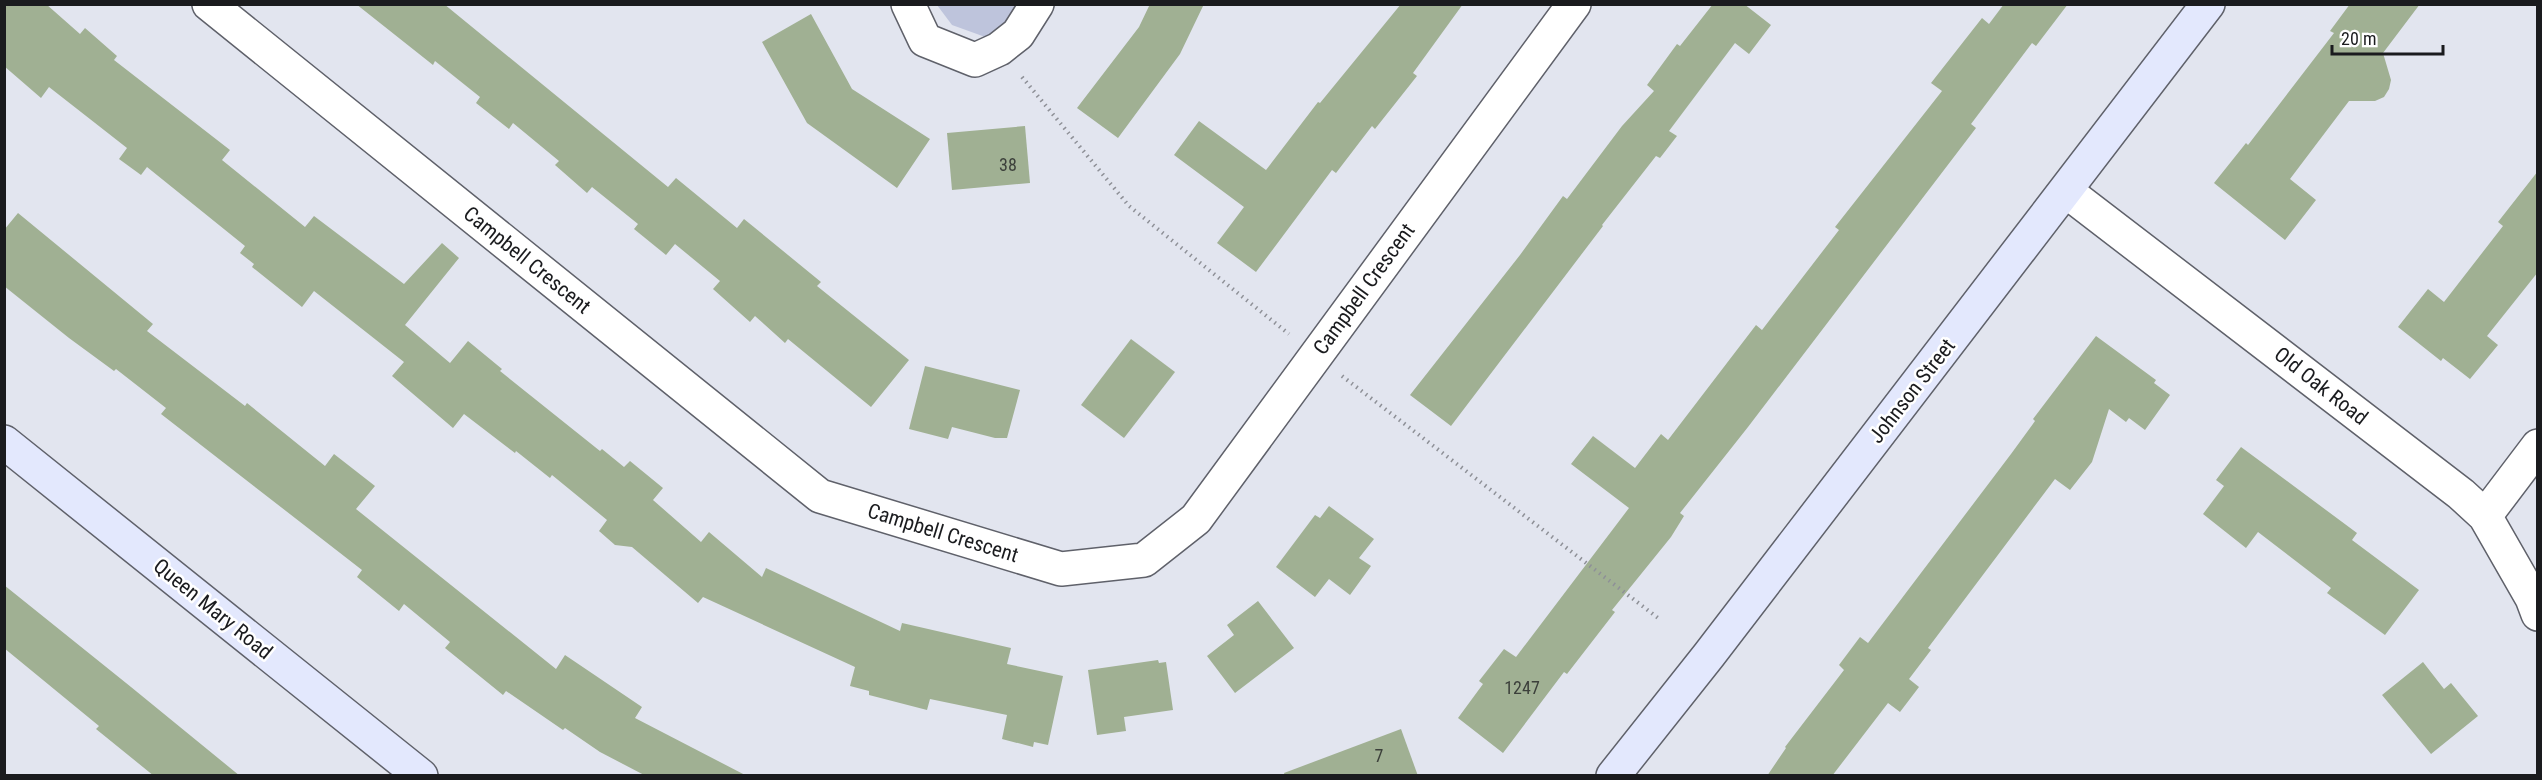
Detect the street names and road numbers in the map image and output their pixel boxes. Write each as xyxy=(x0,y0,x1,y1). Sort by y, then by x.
street label: Campbell Crescent xyxy=(459,202,595,318)
street label: Campbell Crescent xyxy=(1308,219,1420,359)
street label: Johnson Street xyxy=(1864,334,1960,448)
street label: Old Oak Road xyxy=(2270,342,2372,430)
street label: Campbell Crescent xyxy=(865,499,1021,567)
street label: Queen Mary Road xyxy=(149,554,277,664)

